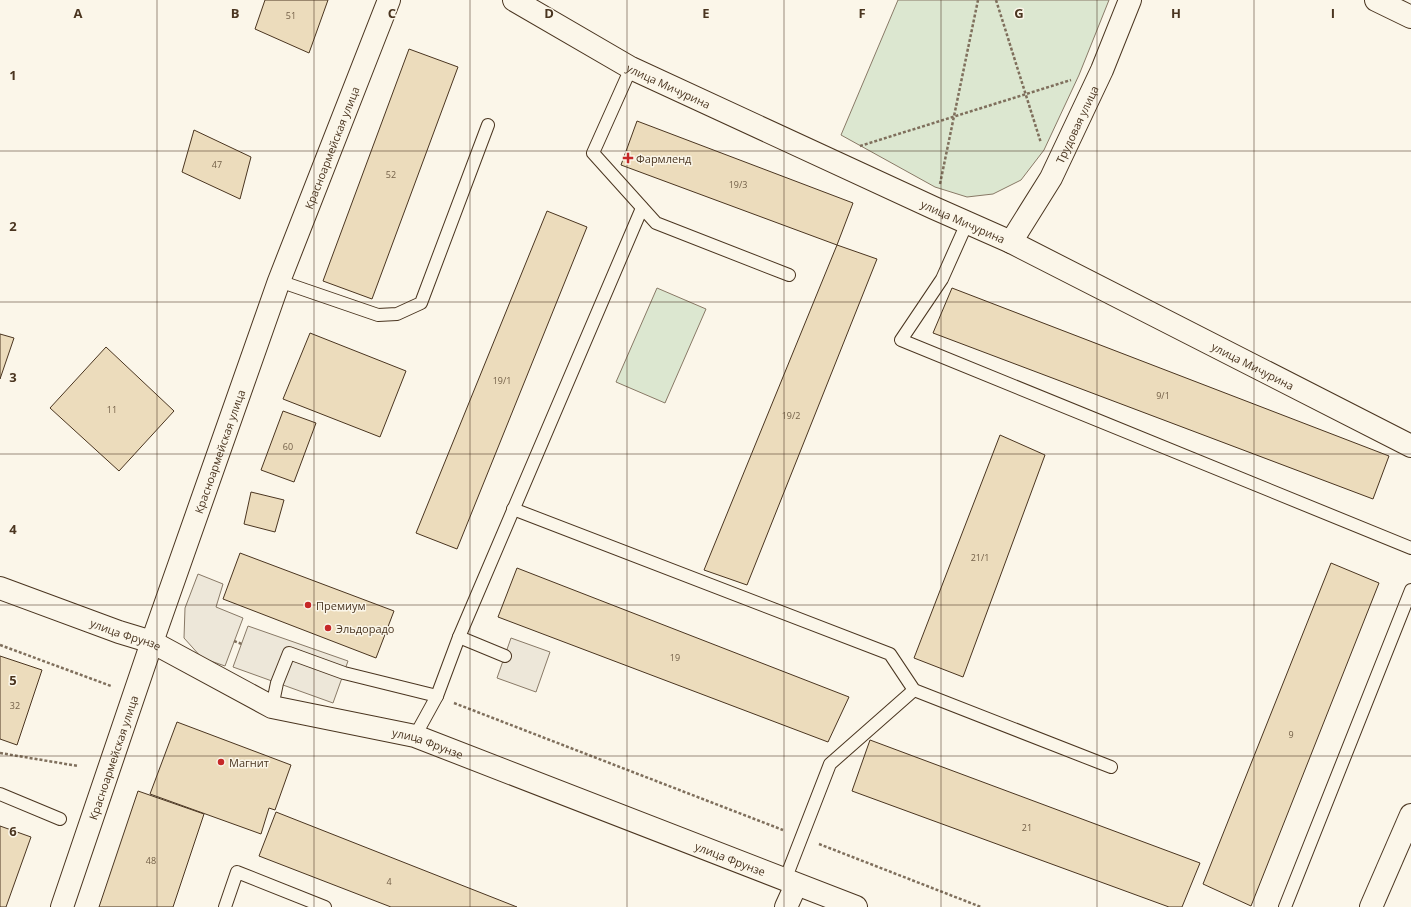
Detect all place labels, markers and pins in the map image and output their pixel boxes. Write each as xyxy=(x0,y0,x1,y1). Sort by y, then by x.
place label: Фармленд xyxy=(636,151,692,166)
marker: Фармленд xyxy=(623,153,633,163)
place label: Премиум xyxy=(316,598,366,613)
marker: Премиум xyxy=(303,600,313,610)
place label: Эльдорадо xyxy=(336,621,395,636)
marker: Эльдорадо xyxy=(323,623,333,633)
place label: Магнит xyxy=(229,755,269,770)
marker: Магнит xyxy=(216,757,226,767)

